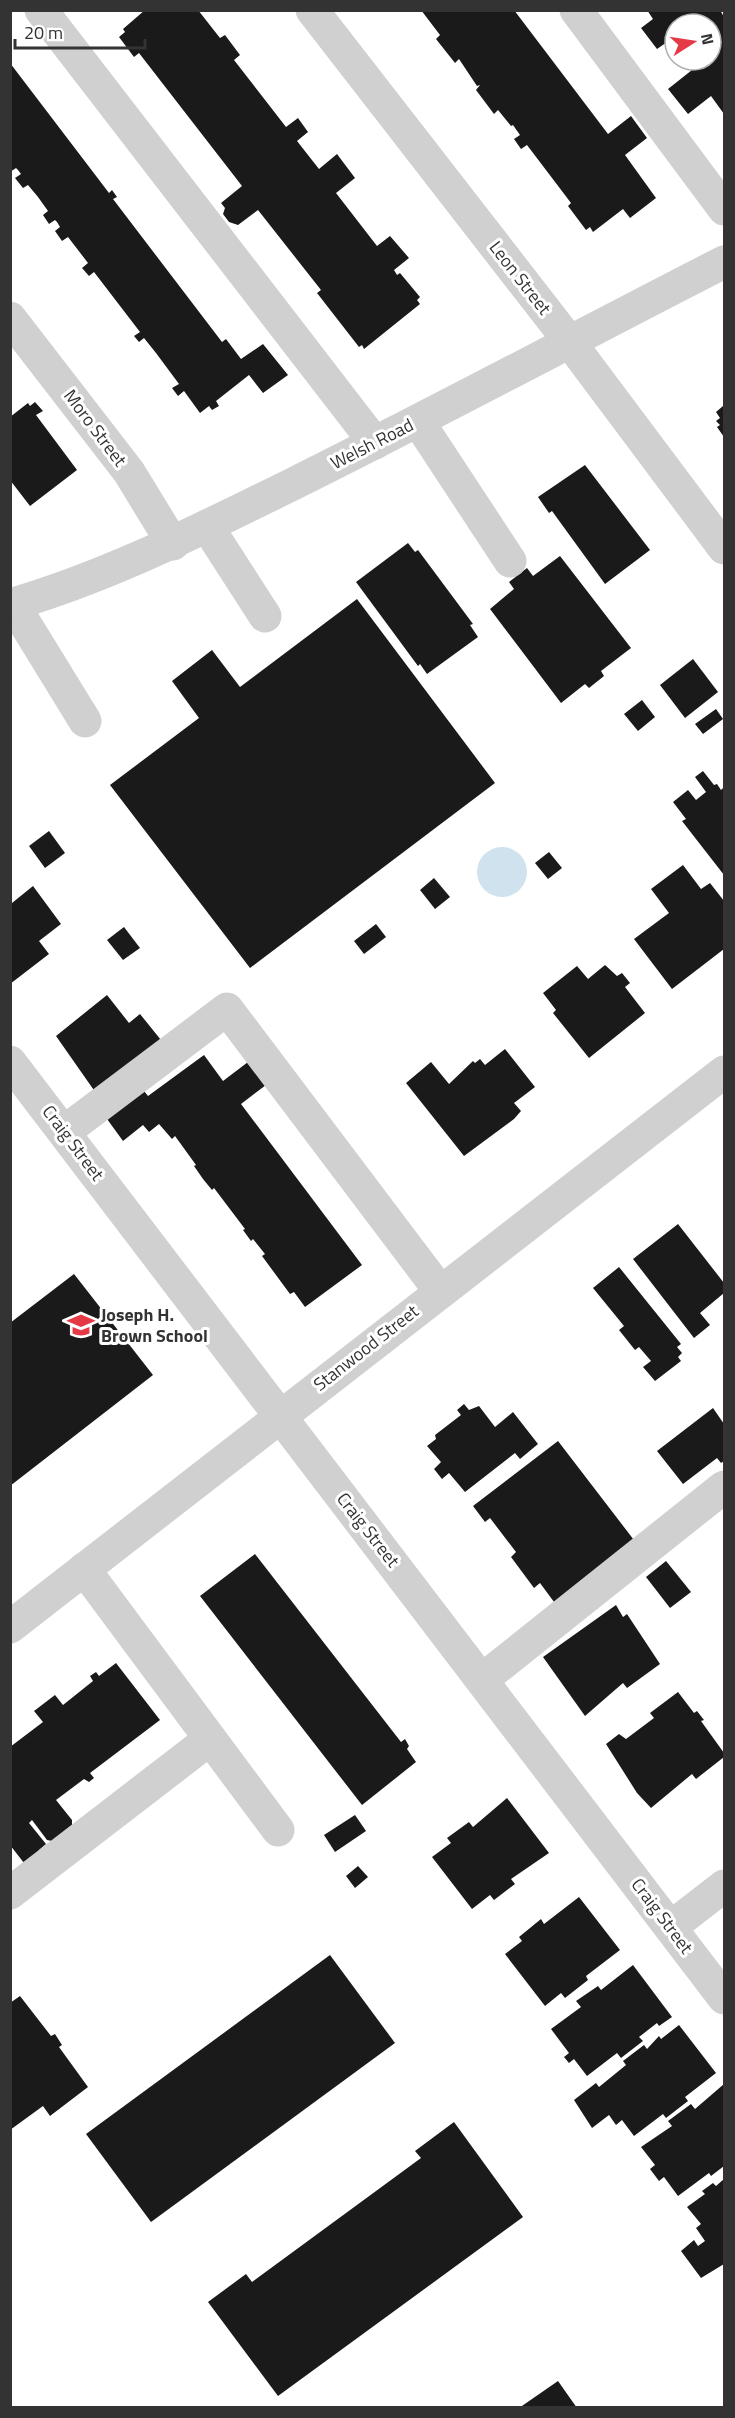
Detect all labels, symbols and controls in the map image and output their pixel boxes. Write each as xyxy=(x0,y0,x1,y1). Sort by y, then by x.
scale bar xyxy=(15,12,146,50)
north arrow xyxy=(663,12,723,72)
text: 20 m xyxy=(24,19,63,46)
text: N xyxy=(695,31,721,47)
street label: Leon Street xyxy=(483,235,558,321)
street label: Moro Street xyxy=(57,383,134,472)
street label: Welsh Road xyxy=(326,411,418,476)
street label: Craig Street xyxy=(36,1099,111,1187)
street label: Stanwood Street xyxy=(307,1297,425,1397)
place label: Joseph H. Brown School xyxy=(101,1301,208,1349)
school or university icon: Joseph H. Brown School xyxy=(66,1310,96,1340)
street label: Craig Street xyxy=(331,1486,407,1573)
street label: Craig Street xyxy=(625,1872,700,1960)

